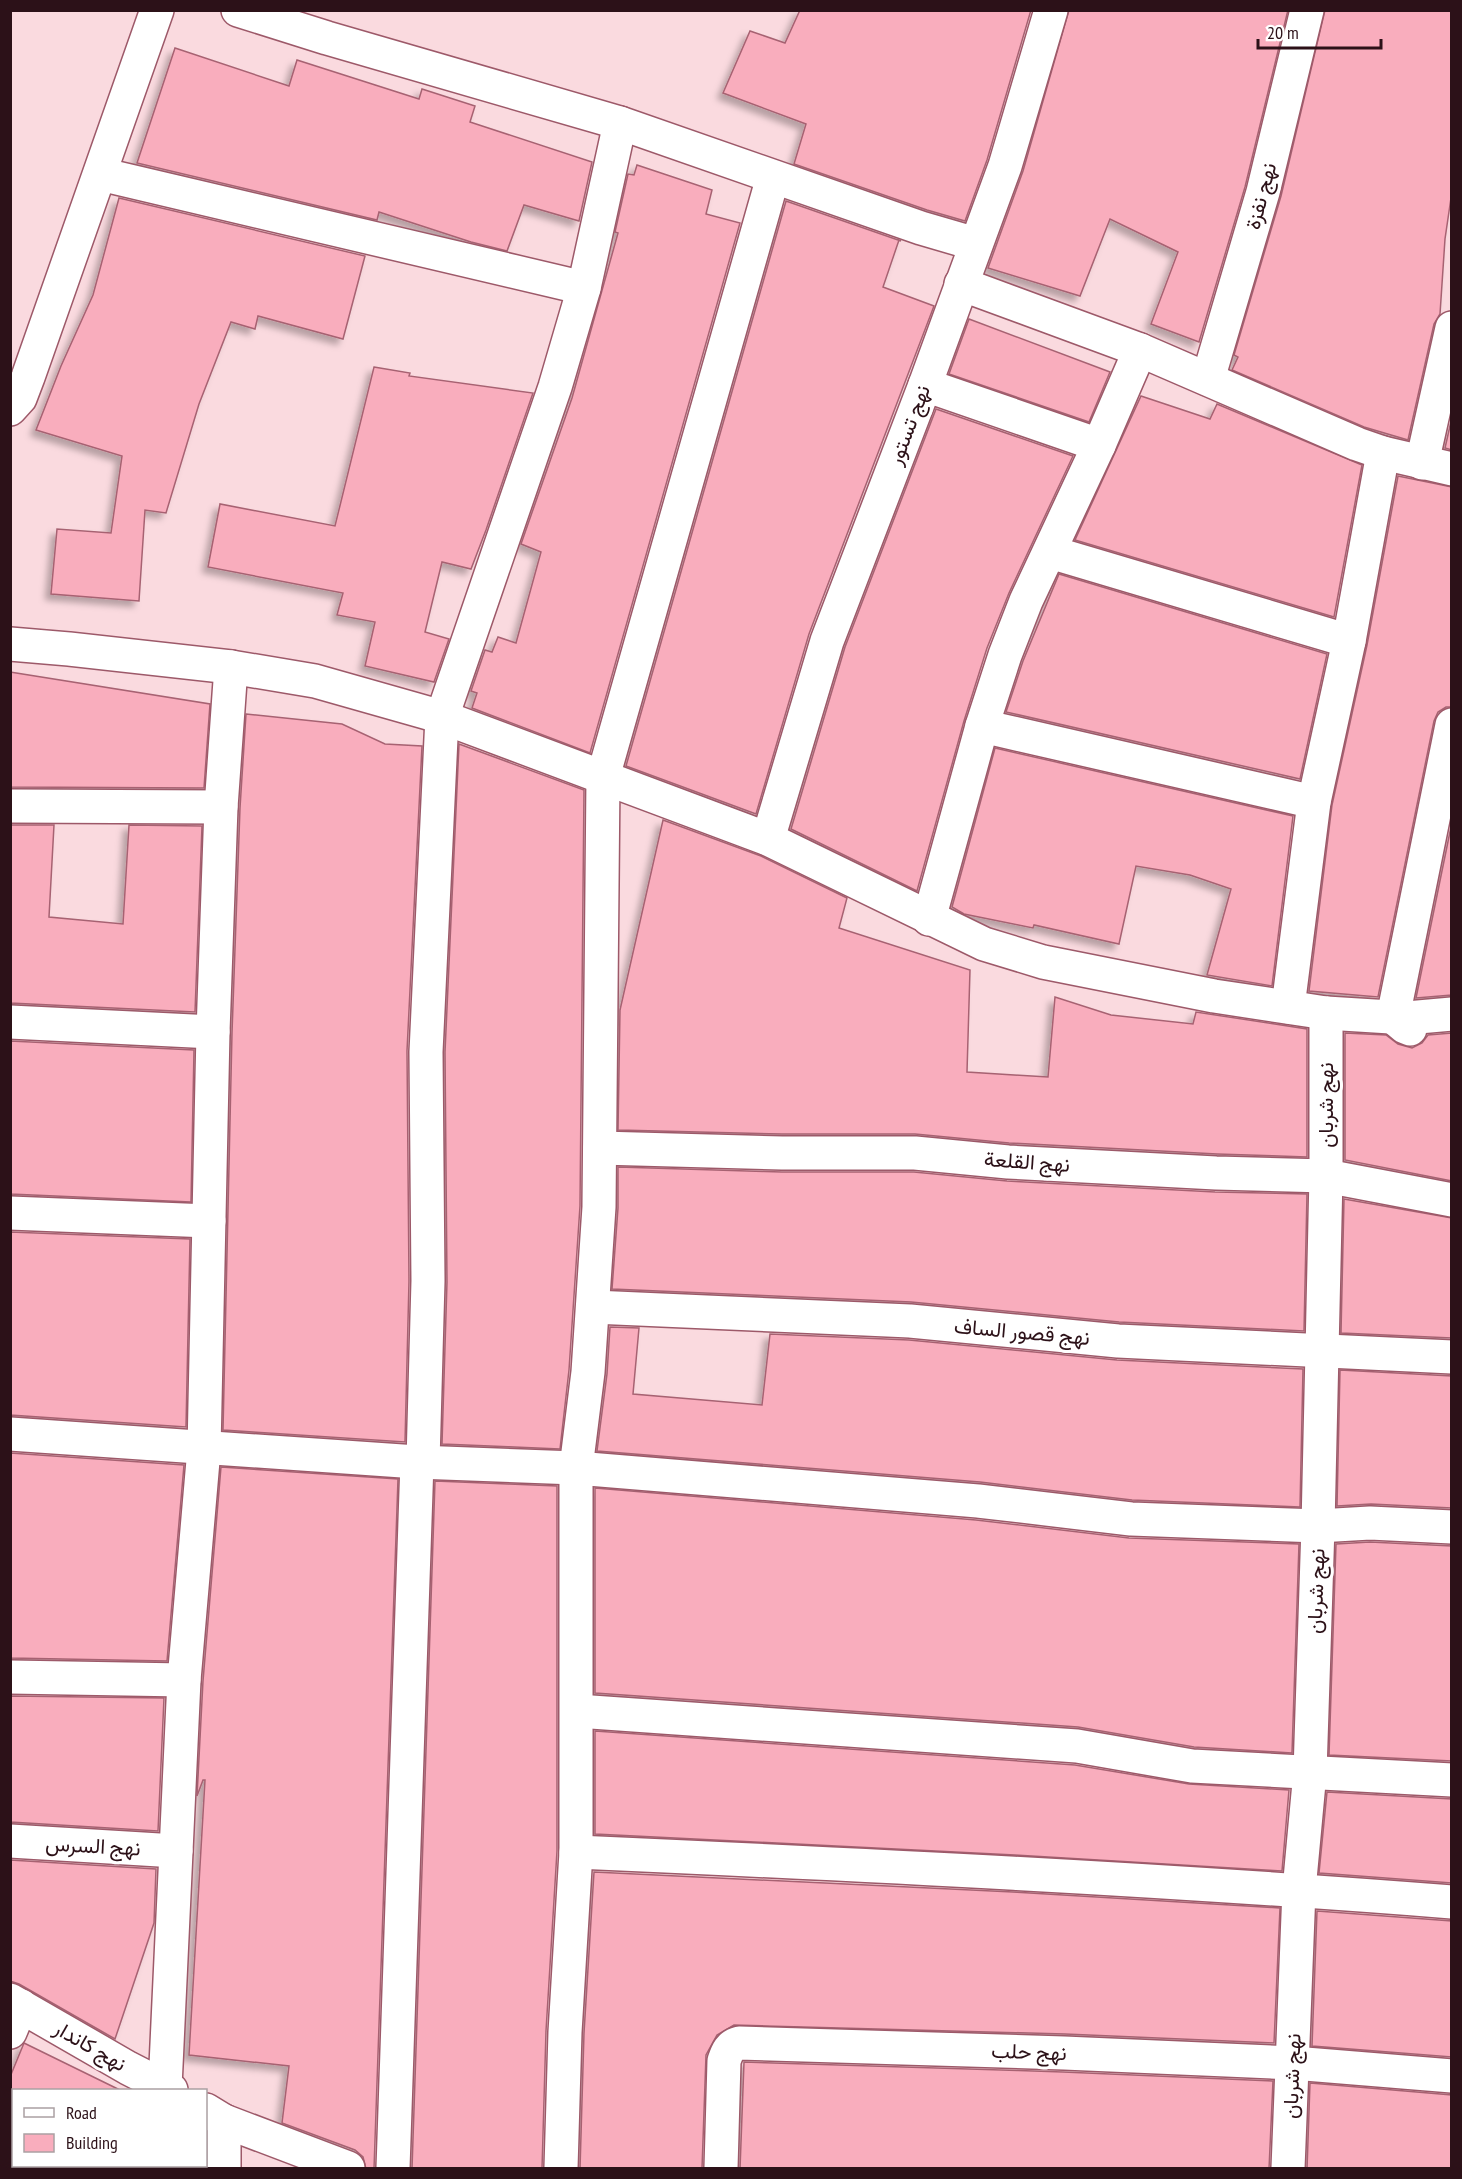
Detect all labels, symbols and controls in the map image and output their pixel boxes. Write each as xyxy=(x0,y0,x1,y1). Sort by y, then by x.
scale bar xyxy=(1258,12,1381,50)
text: 20 m xyxy=(1267,21,1299,44)
street label: نهج نفزة xyxy=(1239,160,1283,232)
street label: نهج تستور xyxy=(881,381,937,470)
street label: نهج شربان xyxy=(1312,1062,1340,1148)
street label: نهج القلعة xyxy=(983,1145,1071,1179)
street label: نهج قصور الساف xyxy=(953,1312,1091,1352)
street label: نهج شربان xyxy=(1301,1548,1331,1634)
street label: نهج السرس xyxy=(45,1830,141,1862)
street label: نهج كاندار xyxy=(48,2014,131,2078)
street label: نهج شربان xyxy=(1277,2033,1307,2119)
street label: نهج حلب xyxy=(991,2037,1067,2067)
legend xyxy=(12,2089,207,2167)
text: Road xyxy=(66,2101,97,2124)
text: Building xyxy=(66,2131,118,2154)

